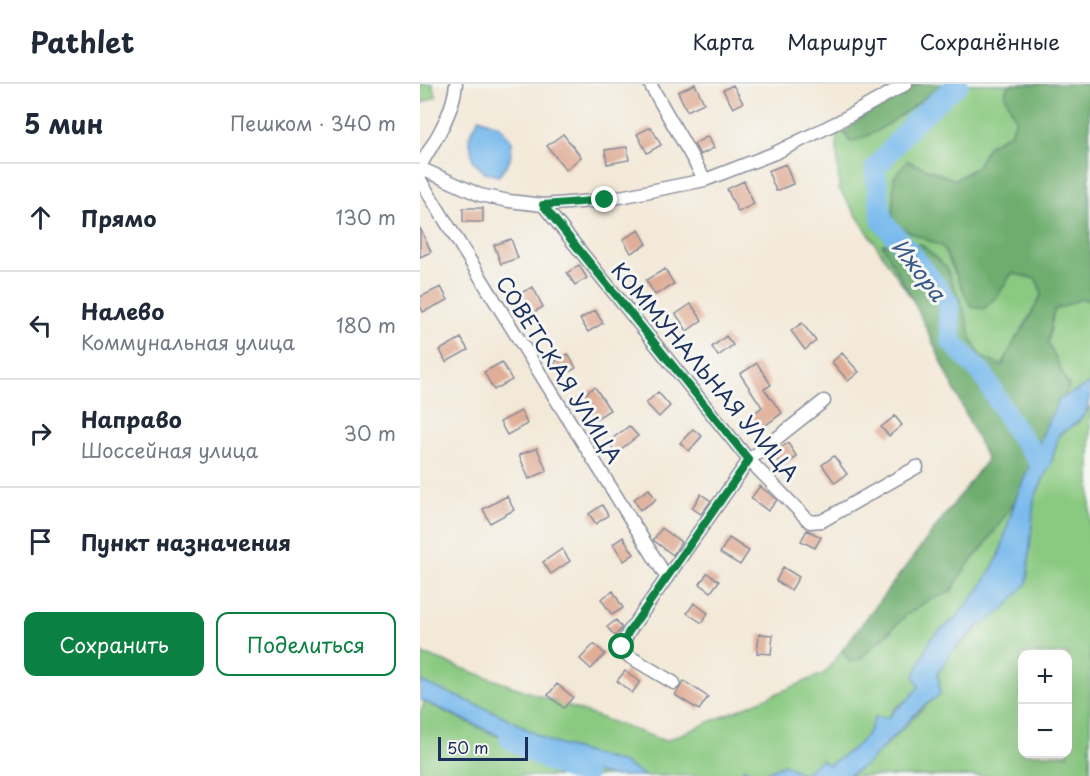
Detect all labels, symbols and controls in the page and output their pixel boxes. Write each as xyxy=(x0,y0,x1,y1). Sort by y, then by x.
text: Pathlet xyxy=(30,20,134,63)
text: Карта xyxy=(693,25,754,57)
text: Маршрут xyxy=(787,25,887,57)
text: Сохранённые xyxy=(920,25,1060,57)
text: 5 мин xyxy=(24,104,103,143)
text: Пешком · 340 m xyxy=(230,108,396,138)
route end xyxy=(591,186,617,212)
icon: ahead xyxy=(24,201,57,234)
text: Прямо xyxy=(81,201,156,234)
text: 130 m xyxy=(336,202,396,232)
water label: Ижора xyxy=(885,231,956,308)
street label: КОММУНАЛЬНАЯ УЛИЦА xyxy=(605,254,807,488)
street label: СОВЕТСКАЯ УЛИЦА xyxy=(489,269,631,469)
text: Налево xyxy=(81,294,164,327)
icon: left xyxy=(24,309,57,342)
text: 180 m xyxy=(336,310,396,340)
text: Коммунальная улица xyxy=(81,327,295,357)
text: Направо xyxy=(81,402,182,435)
icon: right xyxy=(24,417,57,450)
text: 30 m xyxy=(343,418,396,448)
text: Шоссейная улица xyxy=(81,435,258,465)
icon: arrive xyxy=(24,525,57,558)
text: Пункт назначения xyxy=(81,525,291,558)
button: Сохранить xyxy=(24,612,204,676)
button: Поделиться xyxy=(216,612,396,676)
route start xyxy=(608,633,634,659)
map controls xyxy=(1018,650,1072,758)
button: + xyxy=(1018,650,1072,704)
button: − xyxy=(1018,704,1072,758)
scale bar xyxy=(438,734,528,762)
text: 50 m xyxy=(447,735,488,759)

